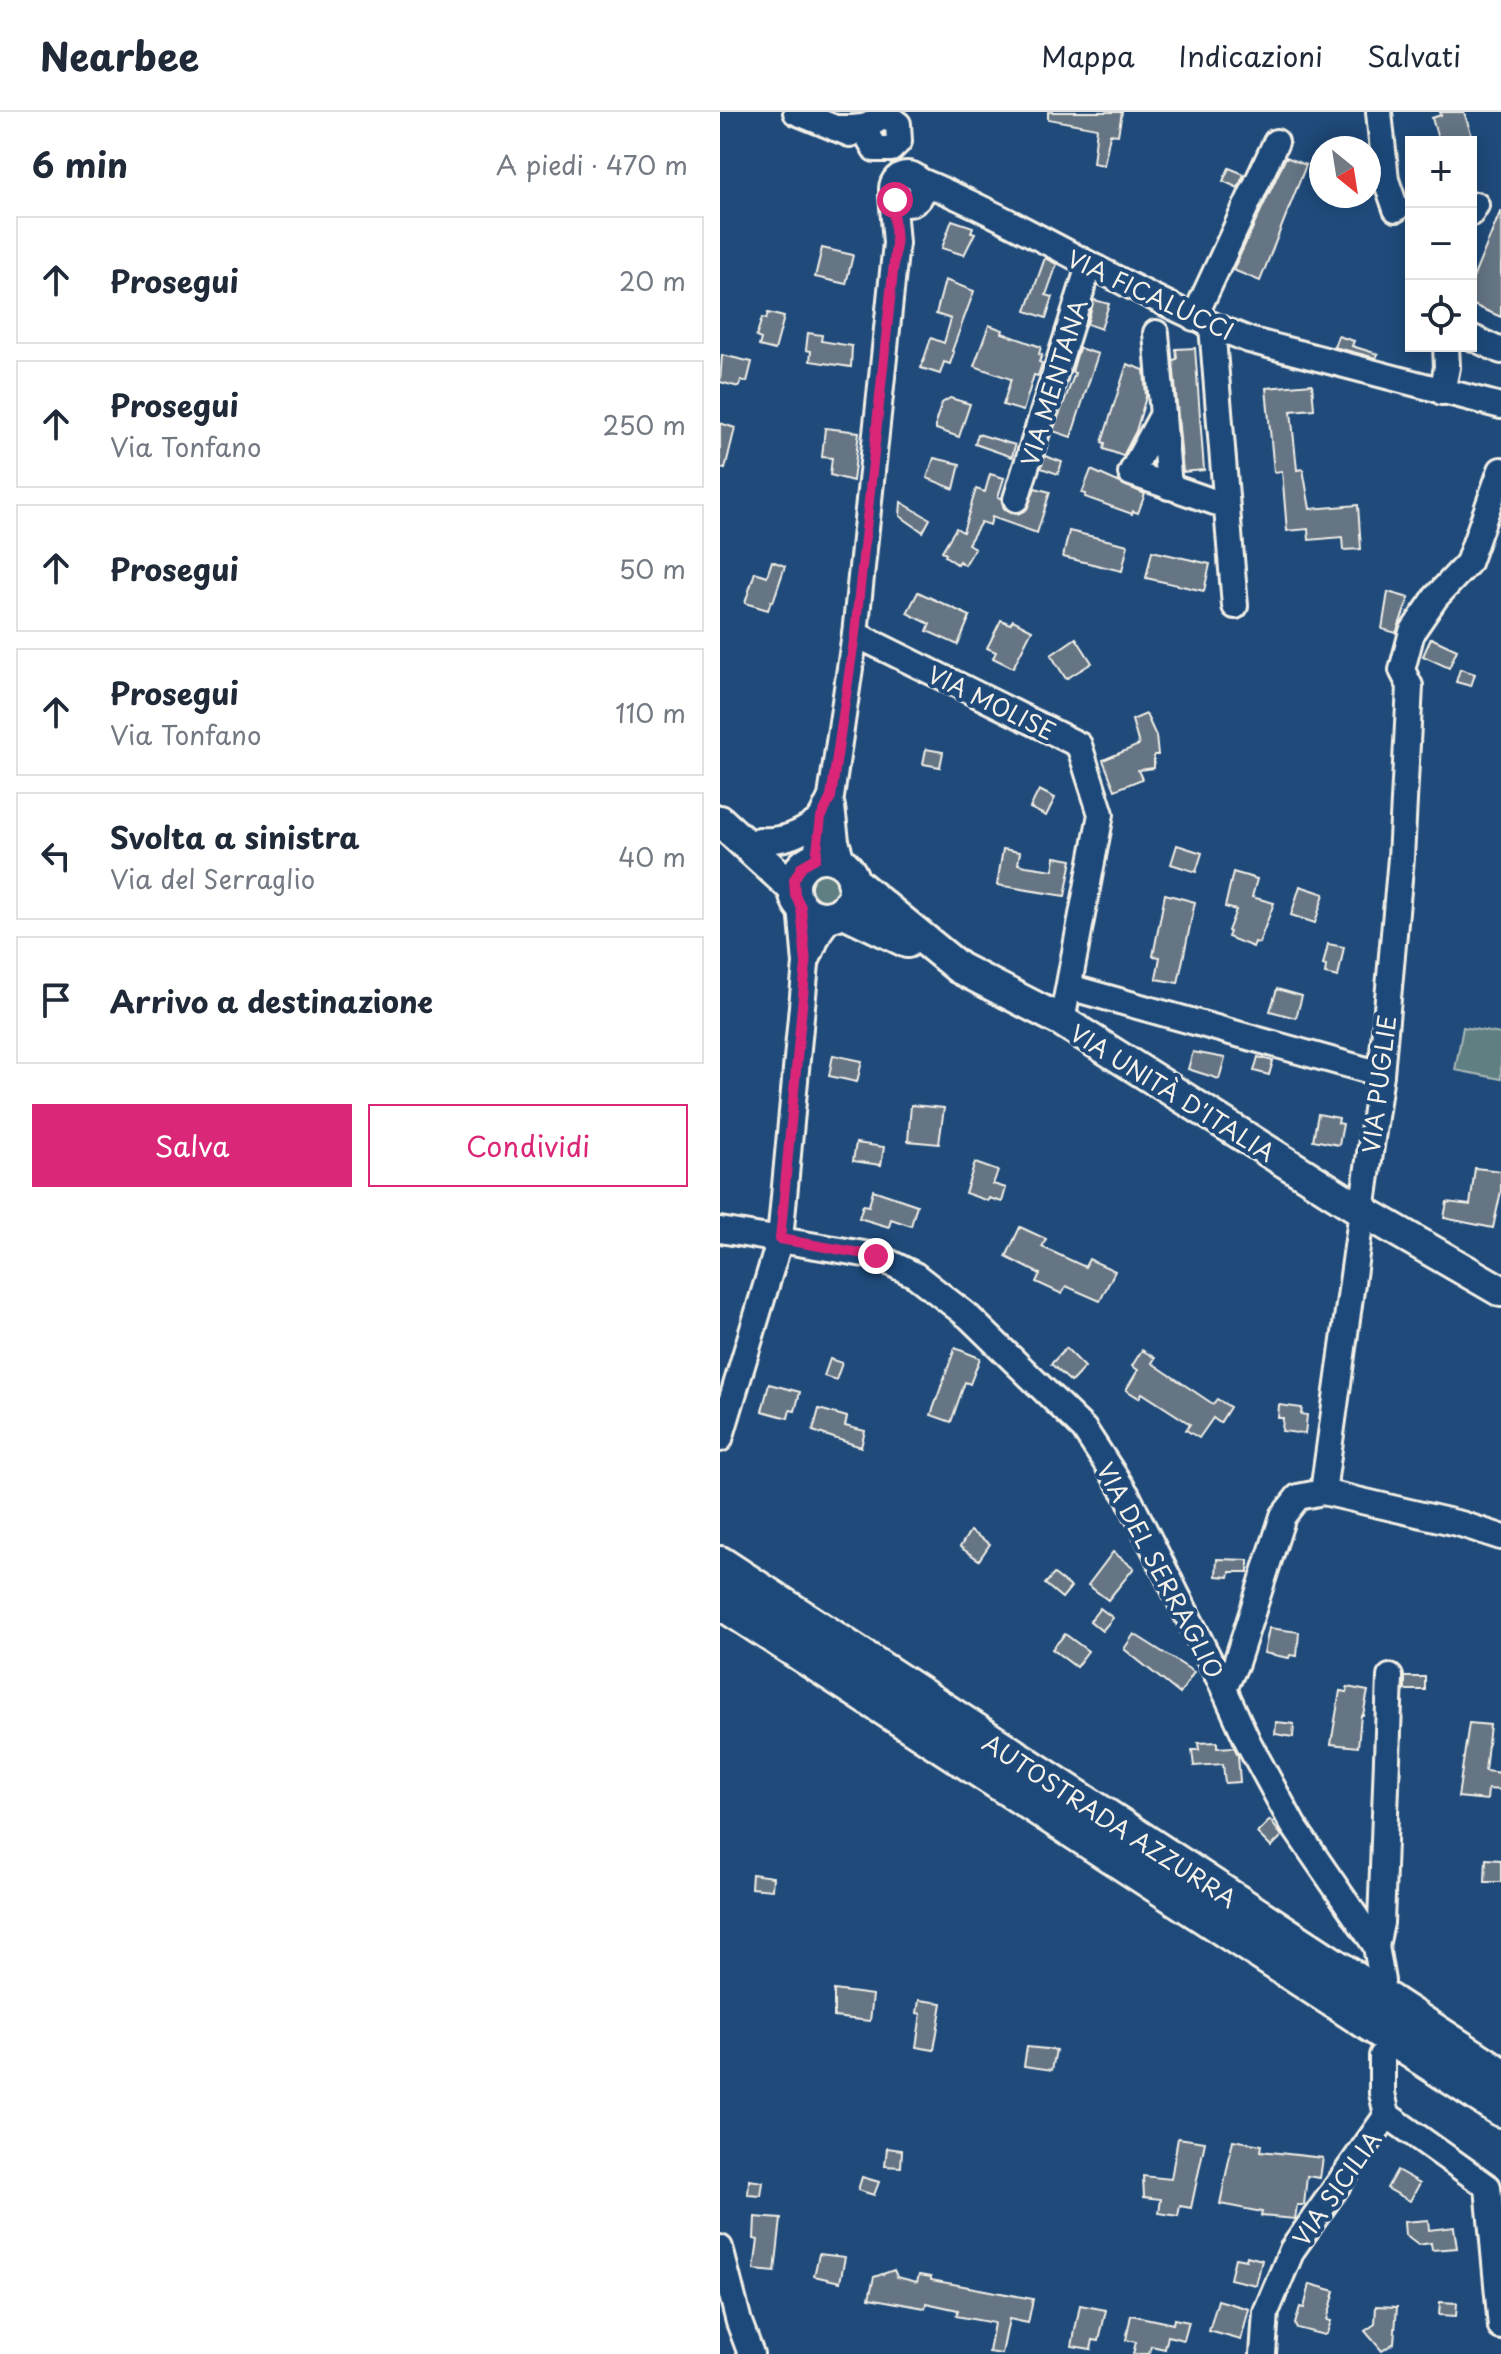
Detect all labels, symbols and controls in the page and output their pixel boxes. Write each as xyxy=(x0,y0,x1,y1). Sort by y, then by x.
text: Nearbee xyxy=(40,27,199,84)
text: Mappa xyxy=(1041,34,1135,77)
text: Indicazioni xyxy=(1179,34,1323,77)
text: Salvati xyxy=(1367,34,1461,77)
north arrow xyxy=(1309,136,1381,208)
map controls xyxy=(1405,136,1477,352)
button: + xyxy=(1405,136,1477,208)
text: 6 min xyxy=(32,138,128,190)
text: A piedi · 470 m xyxy=(496,145,688,184)
route start xyxy=(877,182,913,218)
button: − xyxy=(1405,208,1477,280)
street label: VIA FICALUCCI xyxy=(1062,240,1240,348)
icon: ahead xyxy=(34,258,78,302)
text: Prosegui xyxy=(110,258,239,303)
text: 20 m xyxy=(619,261,686,300)
button: locate xyxy=(1405,280,1477,352)
street label: VIA MENTANA xyxy=(1010,294,1096,470)
text: Prosegui xyxy=(110,382,239,427)
icon: ahead xyxy=(34,402,78,446)
text: 250 m xyxy=(602,405,686,444)
text: Via Tonfano xyxy=(110,427,261,466)
icon: ahead xyxy=(34,546,78,590)
text: Prosegui xyxy=(110,546,239,591)
text: 50 m xyxy=(619,549,686,588)
street label: VIA MOLISE xyxy=(922,655,1062,749)
text: Prosegui xyxy=(110,670,239,715)
icon: ahead xyxy=(34,690,78,734)
text: 110 m xyxy=(615,693,686,732)
text: Via Tonfano xyxy=(110,715,261,754)
text: Svolta a sinistra xyxy=(110,814,360,859)
icon: left xyxy=(34,834,78,878)
text: 40 m xyxy=(618,837,686,876)
text: Via del Serraglio xyxy=(110,859,315,898)
icon: arrive xyxy=(34,978,78,1022)
text: Arrivo a destinazione xyxy=(110,978,433,1023)
street label: VIA PUGLIE xyxy=(1352,1013,1404,1155)
street label: VIA UNITÀ D'ITALIA xyxy=(1064,1014,1282,1170)
button: Salva xyxy=(32,1104,352,1187)
button: Condividi xyxy=(368,1104,688,1187)
route end xyxy=(858,1238,894,1274)
street label: VIA DEL SERRAGLIO xyxy=(1089,1455,1233,1685)
street label: AUTOSTRADA AZZURRA xyxy=(976,1724,1244,1916)
street label: VIA SICILIA xyxy=(1283,2123,1389,2253)

